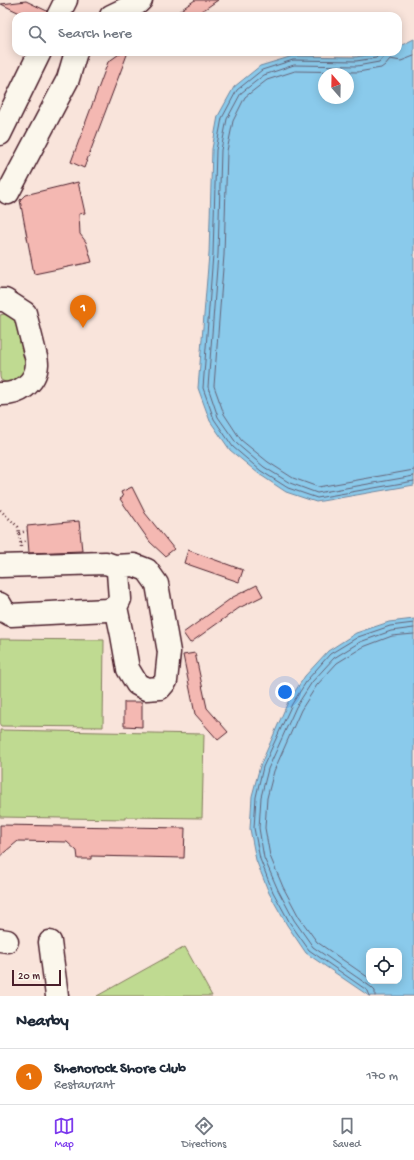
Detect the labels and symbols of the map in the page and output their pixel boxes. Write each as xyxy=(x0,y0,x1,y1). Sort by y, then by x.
north arrow xyxy=(318,68,354,104)
pin: 1 xyxy=(70,295,96,328)
your location xyxy=(275,682,295,702)
scale bar xyxy=(12,968,61,987)

